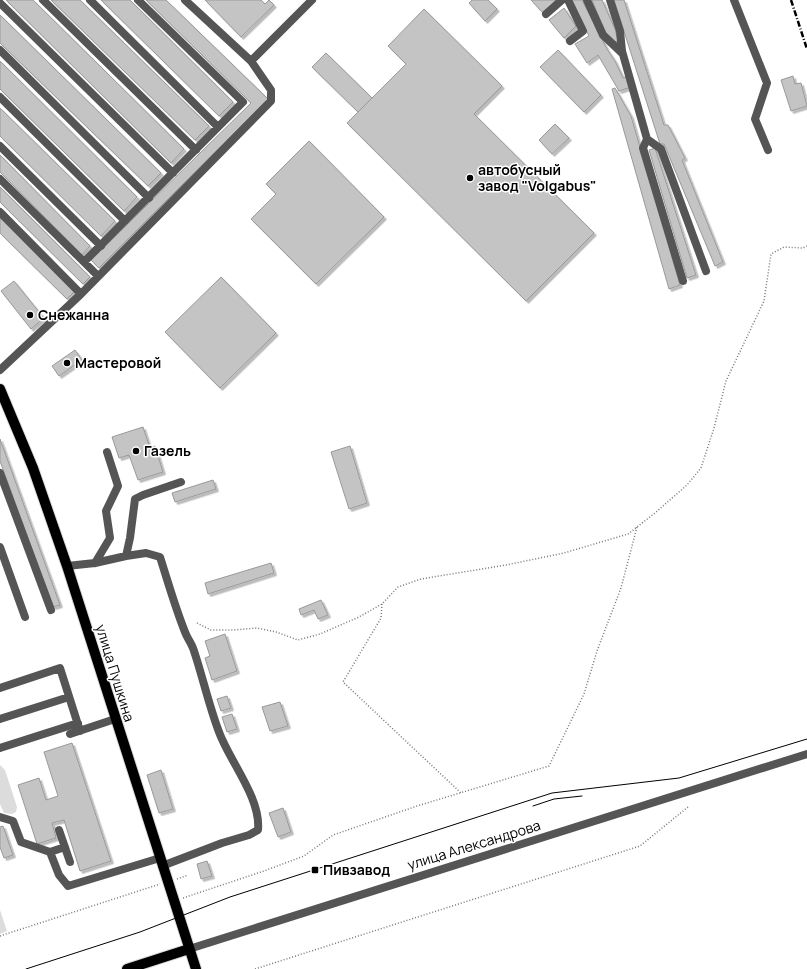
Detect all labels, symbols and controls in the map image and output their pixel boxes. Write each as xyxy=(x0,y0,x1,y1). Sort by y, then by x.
place label: автобусный завод "Volgabus" xyxy=(478,160,597,195)
marker: автобусный завод "Volgabus" xyxy=(465,173,475,183)
place label: Снежанна xyxy=(38,305,109,324)
marker: Снежанна xyxy=(25,310,35,320)
place label: Мастеровой xyxy=(75,353,161,372)
marker: Мастеровой xyxy=(62,358,72,368)
place label: Газель xyxy=(144,441,191,460)
marker: Газель xyxy=(131,446,141,456)
street label: улица Пушкина xyxy=(92,622,139,724)
street label: улица Александрова xyxy=(405,815,543,874)
place label: Пивзавод xyxy=(323,860,390,879)
marker: Пивзавод xyxy=(310,865,320,875)

